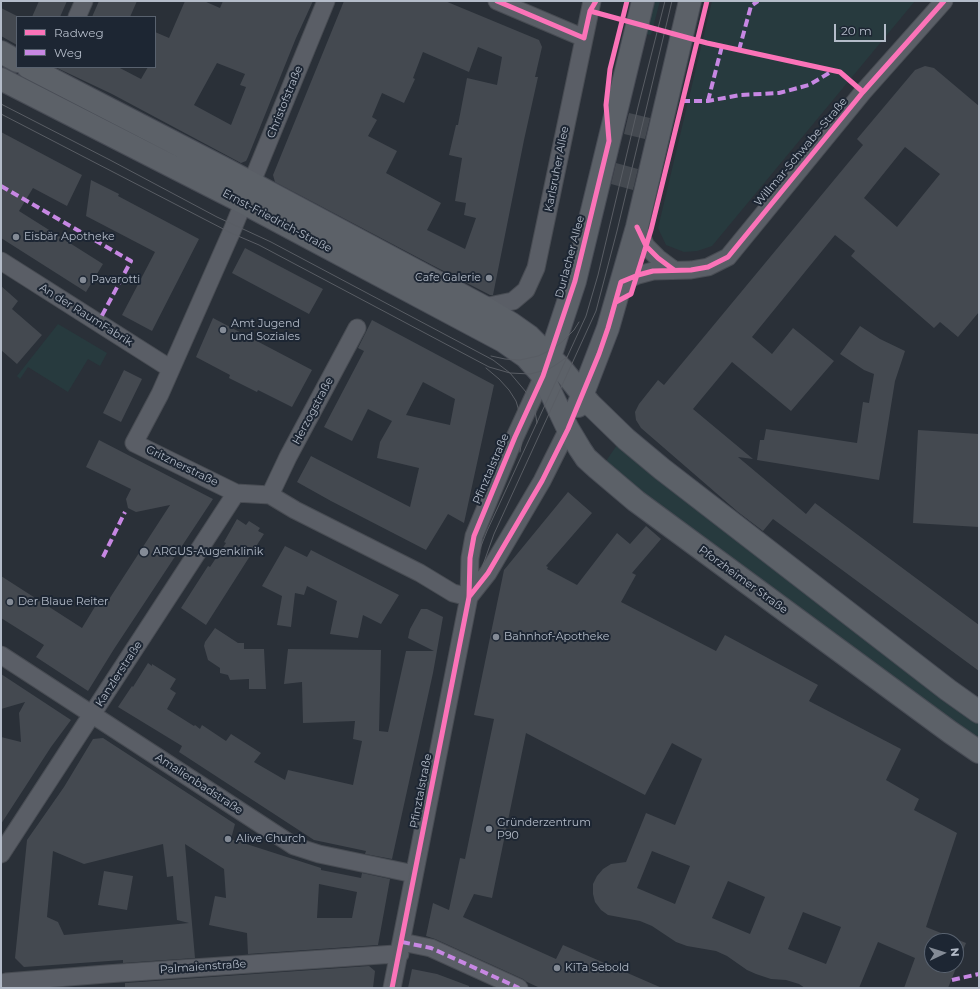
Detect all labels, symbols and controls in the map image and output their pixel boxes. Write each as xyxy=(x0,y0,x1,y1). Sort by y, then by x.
legend xyxy=(16,16,156,68)
scale bar xyxy=(836,16,888,42)
text: 20 m xyxy=(841,23,872,38)
text: Radweg xyxy=(54,25,104,40)
text: Weg xyxy=(54,45,82,60)
street label: Christofstraße xyxy=(264,64,306,140)
street label: Willmar-Schwabe-Straße xyxy=(752,95,850,209)
street label: Karlsruher Allee xyxy=(542,125,572,213)
street label: Ernst-Friedrich-Straße xyxy=(220,187,334,255)
street label: Durlacher Allee xyxy=(553,214,587,300)
place label: Eisbär Apotheke xyxy=(24,230,115,244)
marker: Eisbär Apotheke xyxy=(11,232,21,242)
place label: Cafe Galerie xyxy=(415,271,481,285)
place label: Pavarotti xyxy=(91,273,140,287)
marker: Cafe Galerie xyxy=(484,273,494,283)
marker: Pavarotti xyxy=(78,275,88,285)
street label: An der RaumFabrik xyxy=(37,281,135,349)
place label: Amt Jugend und Soziales xyxy=(231,317,300,343)
marker: Amt Jugend und Soziales xyxy=(218,325,228,335)
street label: Herzogstraße xyxy=(290,375,336,447)
street label: Pfinztalstraße xyxy=(470,432,512,506)
street label: Gritznerstraße xyxy=(144,443,220,489)
street label: Pforzheimer Straße xyxy=(696,543,790,617)
place label: ARGUS-Augenklinik xyxy=(153,545,263,559)
marker: ARGUS-Augenklinik xyxy=(138,546,150,558)
place label: Der Blaue Reiter xyxy=(18,595,108,609)
marker: Der Blaue Reiter xyxy=(5,597,15,607)
place label: Bahnhof-Apotheke xyxy=(504,630,609,644)
marker: Bahnhof-Apotheke xyxy=(491,632,501,642)
street label: Kanzlerstraße xyxy=(93,639,145,709)
street label: Amalienbadstraße xyxy=(153,751,245,817)
street label: Pfinztalstraße xyxy=(407,753,435,829)
place label: Gründerzentrum P90 xyxy=(497,816,591,842)
marker: Gründerzentrum P90 xyxy=(484,824,494,834)
place label: Alive Church xyxy=(236,832,306,846)
marker: Alive Church xyxy=(223,834,233,844)
north arrow xyxy=(924,933,964,973)
text: N xyxy=(948,947,962,957)
street label: Palmaienstraße xyxy=(159,957,247,977)
place label: KiTa Sebold xyxy=(565,961,629,975)
marker: KiTa Sebold xyxy=(552,963,562,973)

